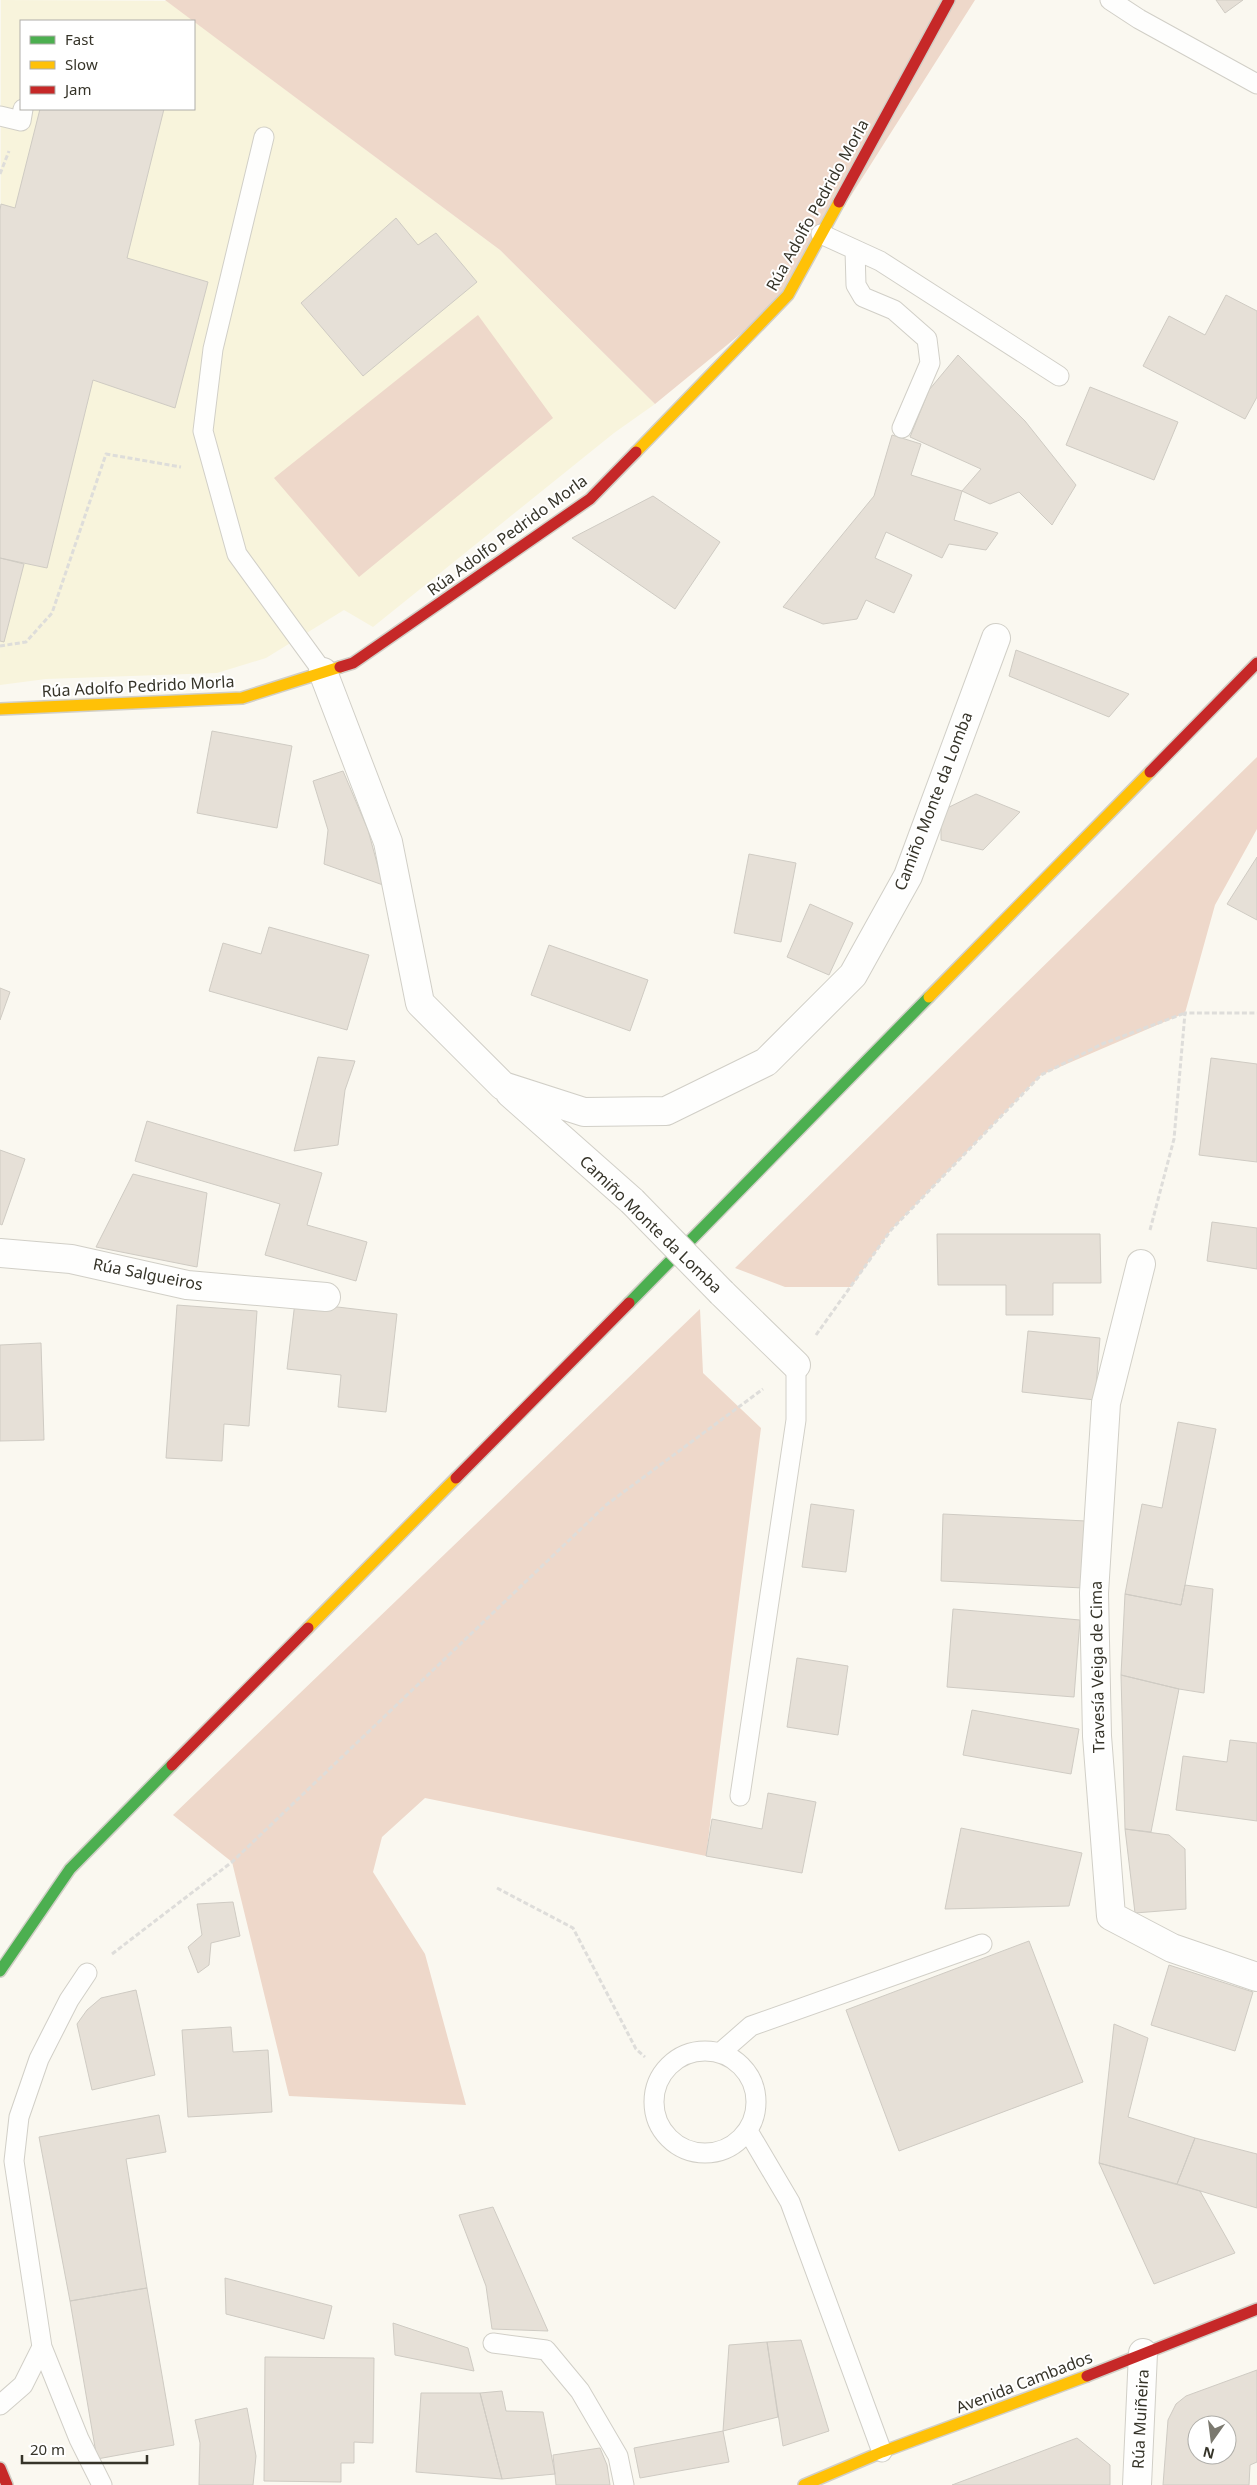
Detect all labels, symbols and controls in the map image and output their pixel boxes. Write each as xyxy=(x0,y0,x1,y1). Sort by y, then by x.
legend xyxy=(20,20,195,110)
text: Fast xyxy=(65,29,94,49)
text: Slow xyxy=(65,54,98,74)
text: Jam xyxy=(63,79,92,99)
street label: Rúa Adolfo Pedrido Morla xyxy=(761,115,873,295)
street label: Rúa Adolfo Pedrido Morla xyxy=(422,469,592,601)
street label: Rúa Adolfo Pedrido Morla xyxy=(41,670,235,702)
street label: Camiño Monte da Lomba xyxy=(889,708,977,894)
street label: Camiño Monte da Lomba xyxy=(575,1150,727,1298)
street label: Rúa Salgueiros xyxy=(91,1253,205,1295)
street label: Travesía Veiga de Cima xyxy=(1085,1581,1109,1753)
street label: Avenida Cambados xyxy=(953,2346,1095,2418)
street label: Rúa Muiñeira xyxy=(1126,2369,1154,2469)
north arrow xyxy=(1187,2415,1237,2465)
scale bar xyxy=(22,2432,148,2464)
text: 20 m xyxy=(30,2439,65,2459)
text: N xyxy=(1201,2443,1217,2464)

